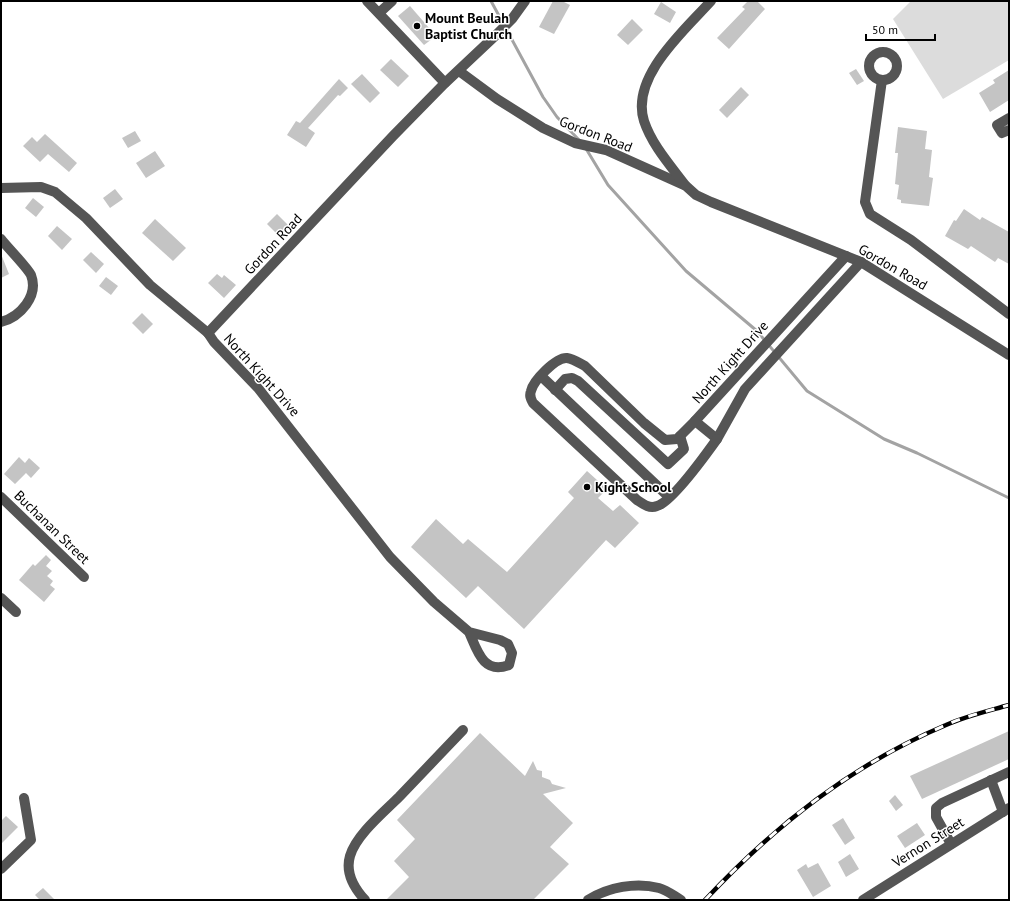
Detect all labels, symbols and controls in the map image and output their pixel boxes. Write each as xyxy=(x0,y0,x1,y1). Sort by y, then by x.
place label: Mount Beulah Baptist Church xyxy=(425,9,512,43)
scale bar xyxy=(866,16,935,42)
marker: Mount Beulah Baptist Church xyxy=(412,21,422,31)
text: 50 m xyxy=(872,22,898,37)
street label: Gordon Road xyxy=(557,112,635,156)
street label: Gordon Road xyxy=(240,210,306,278)
street label: Gordon Road xyxy=(855,240,931,294)
street label: North Kight Drive xyxy=(688,317,772,407)
street label: North Kight Drive xyxy=(220,330,304,420)
place label: Kight School xyxy=(595,478,672,496)
marker: Kight School xyxy=(582,482,592,492)
street label: Buchanan Street xyxy=(10,486,94,568)
street label: Vernon Street xyxy=(888,813,967,872)

